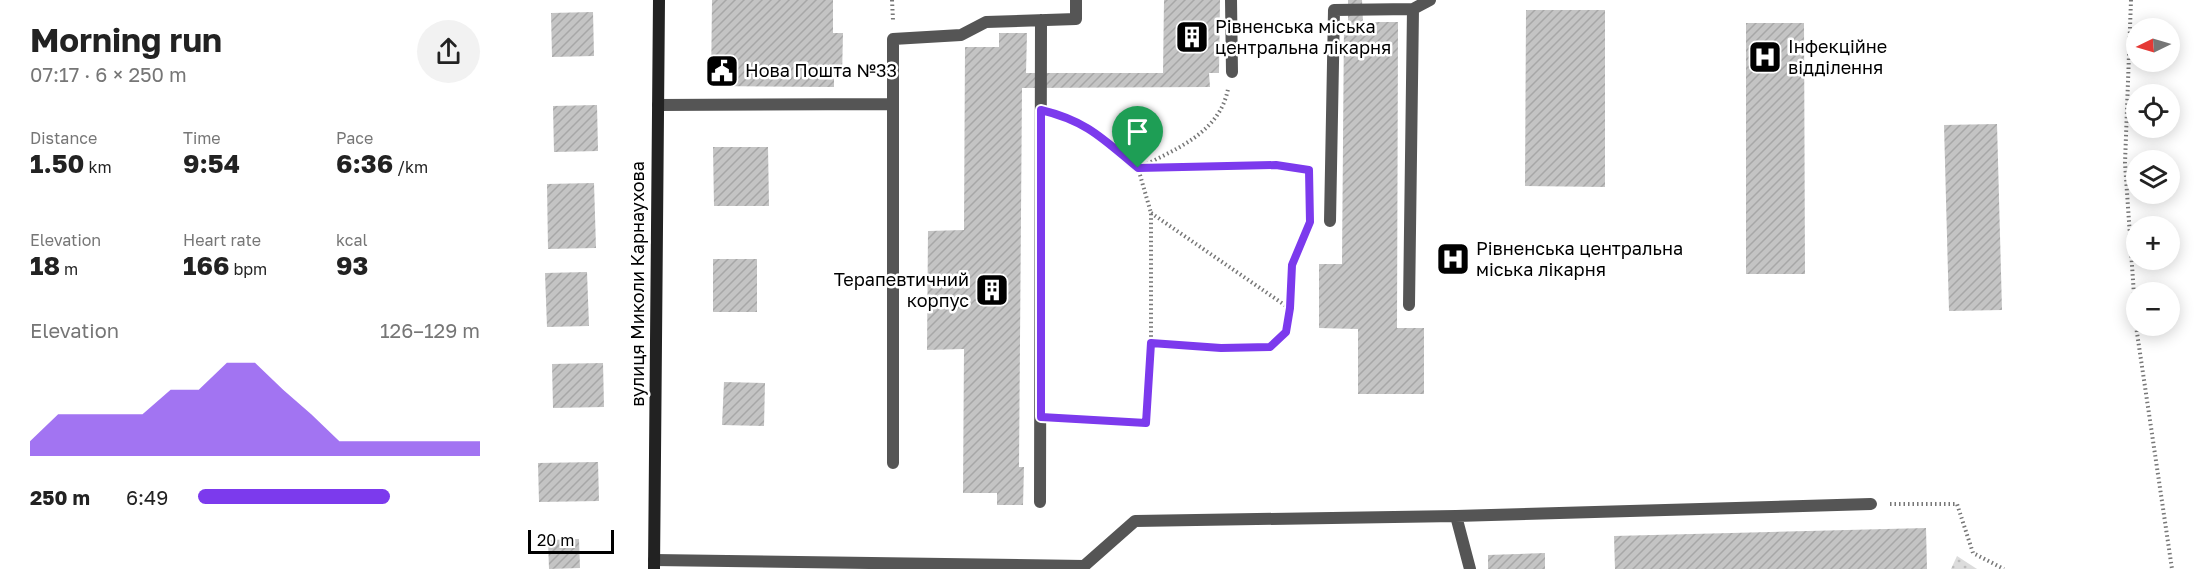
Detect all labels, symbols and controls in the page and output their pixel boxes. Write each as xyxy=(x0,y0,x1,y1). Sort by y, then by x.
place label: Рівненська міська центральна лікарня xyxy=(1215,15,1391,58)
north arrow xyxy=(2126,18,2180,72)
map controls xyxy=(2126,18,2180,336)
building icon: Рівненська міська центральна лікарня xyxy=(1174,19,1210,55)
text: Morning run xyxy=(30,20,222,59)
button: share xyxy=(417,20,480,83)
place label: Інфекційне відділення xyxy=(1788,35,1887,78)
hospital icon: Інфекційне відділення xyxy=(1747,39,1783,75)
public building icon: Нова Пошта №33 xyxy=(704,53,740,89)
place label: Нова Пошта №33 xyxy=(745,59,897,81)
text: 07:17 · 6 × 250 m xyxy=(30,62,187,86)
button: locate xyxy=(2126,84,2180,138)
pin xyxy=(1112,106,1163,168)
icon: arrive xyxy=(1121,115,1154,148)
text: Distance xyxy=(30,128,97,148)
text: Time xyxy=(183,128,221,148)
text: Pace xyxy=(336,128,373,148)
text: 1.50 xyxy=(30,148,84,179)
text: 9:54 xyxy=(183,148,240,179)
text: 6:36 xyxy=(336,148,393,179)
button: layers xyxy=(2126,150,2180,204)
text: km xyxy=(84,157,112,177)
text: /km xyxy=(393,157,428,177)
street label: вулиця Миколи Карнаухова xyxy=(626,161,648,407)
button: + xyxy=(2126,216,2180,270)
text: Elevation xyxy=(30,230,101,250)
text: Heart rate xyxy=(183,230,261,250)
text: kcal xyxy=(336,230,368,250)
place label: Рівненська центральна міська лікарня xyxy=(1476,237,1683,280)
hospital icon: Рівненська центральна міська лікарня xyxy=(1435,241,1471,277)
text: 18 xyxy=(30,250,60,281)
text: 166 xyxy=(183,250,229,281)
text: 93 xyxy=(336,250,368,281)
text: m xyxy=(60,259,78,279)
text: bpm xyxy=(229,259,267,279)
place label: Терапевтичний корпус xyxy=(834,268,969,311)
building icon: Терапевтичний корпус xyxy=(974,272,1010,308)
button: − xyxy=(2126,282,2180,336)
text: Elevation xyxy=(30,318,119,342)
text: 126–129 m xyxy=(380,318,480,342)
text: 250 m xyxy=(30,485,90,509)
text: 6:49 xyxy=(126,485,168,509)
scale bar xyxy=(528,527,614,554)
text: 20 m xyxy=(537,530,574,550)

